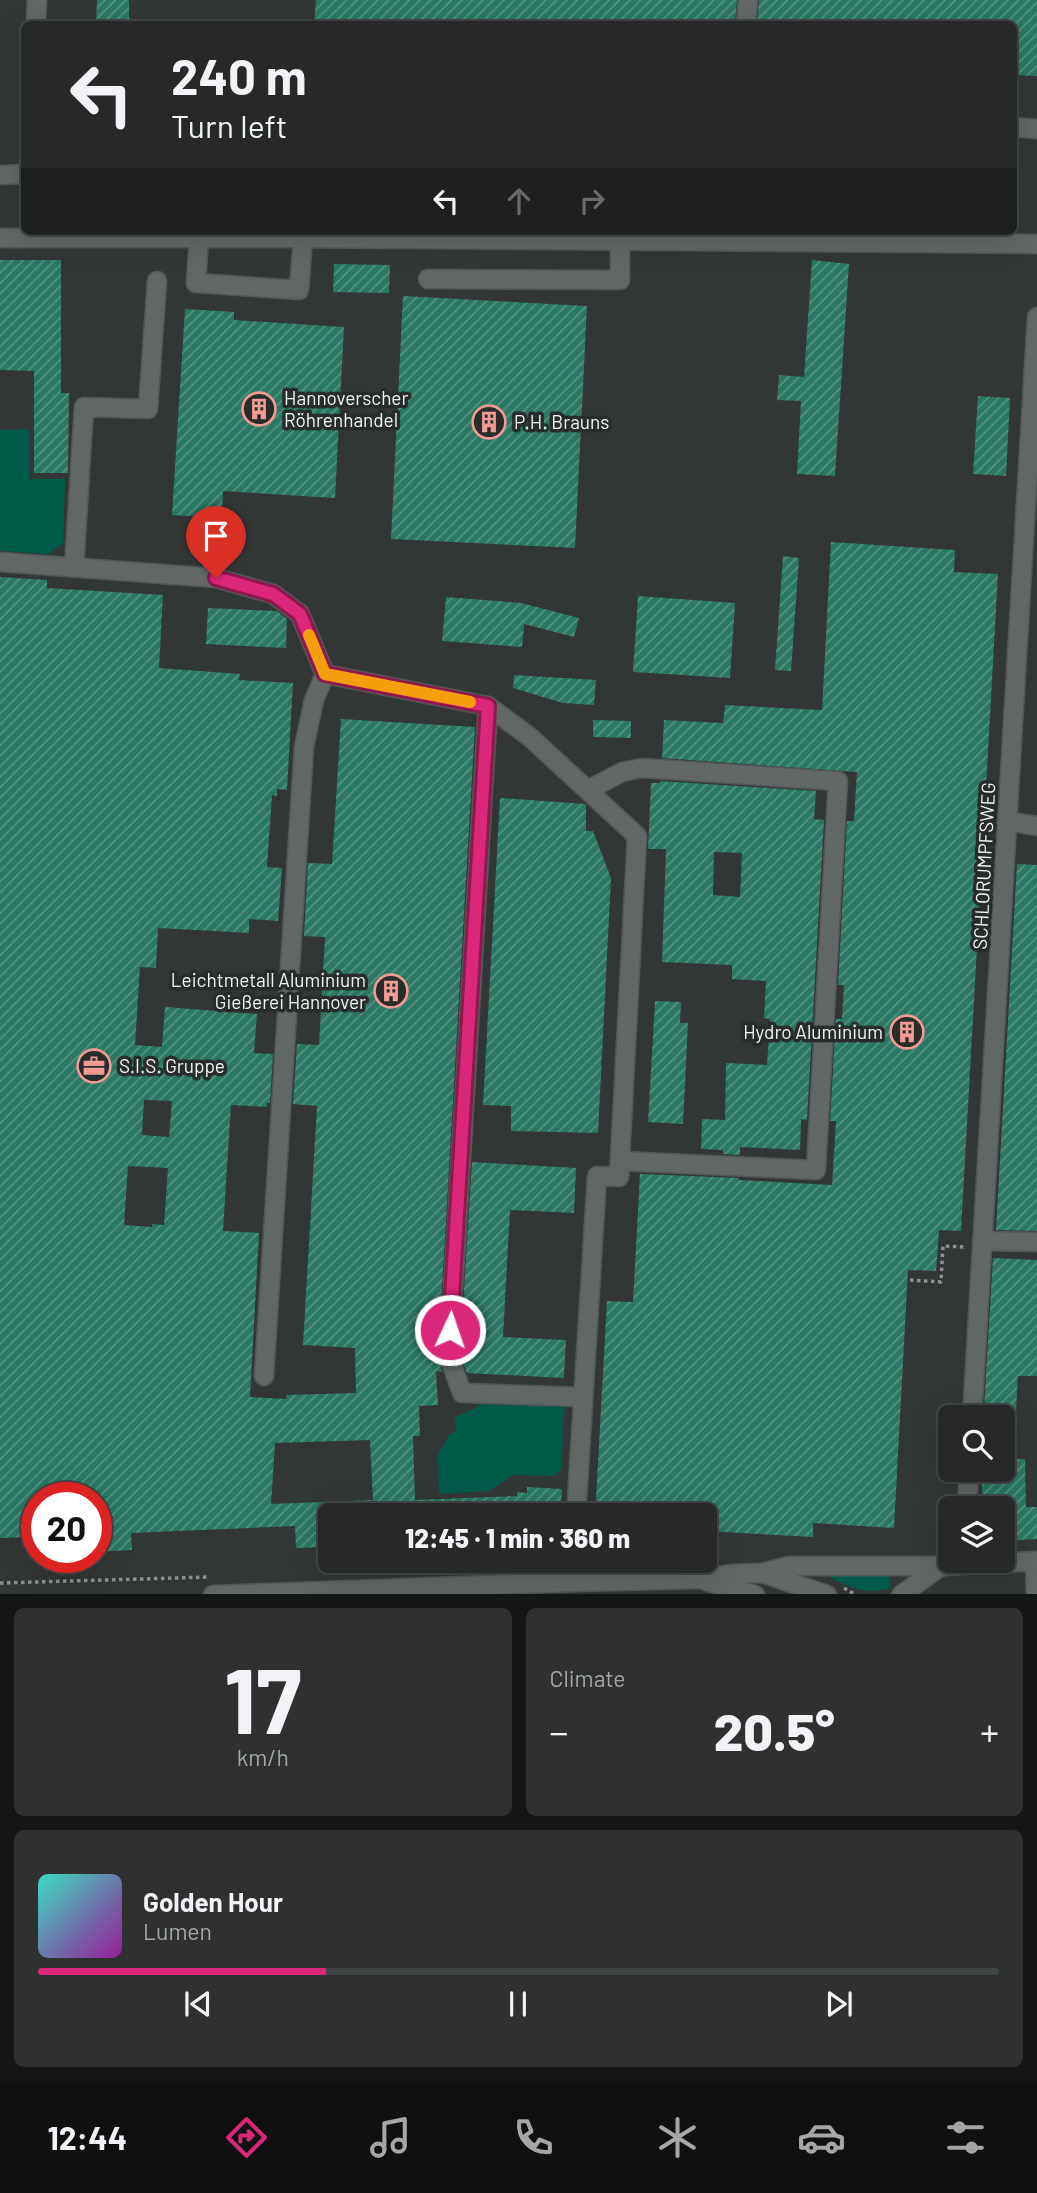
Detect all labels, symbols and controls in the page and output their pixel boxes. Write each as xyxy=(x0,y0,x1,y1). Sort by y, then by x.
text: 240 m xyxy=(171,46,307,105)
icon: left xyxy=(56,49,147,140)
text: Turn left xyxy=(171,106,288,144)
icon: left xyxy=(427,182,465,220)
icon: ahead xyxy=(500,182,538,220)
icon: right xyxy=(573,182,611,220)
place label: Hannoverscher Röhrenhandel xyxy=(284,386,408,431)
building icon: Hannoverscher Röhrenhandel xyxy=(240,390,278,428)
building icon: P.H. Brauns xyxy=(470,403,508,441)
place label: P.H. Brauns xyxy=(514,410,609,433)
pin xyxy=(186,506,246,578)
icon: arrive xyxy=(197,517,235,555)
street label: SCHLORUMPFSWEG xyxy=(968,782,999,950)
place label: Leichtmetall Aluminium Gießerei Hannover xyxy=(171,968,366,1013)
building icon: Leichtmetall Aluminium Gießerei Hannover xyxy=(372,972,410,1010)
building icon: Hydro Aluminium xyxy=(888,1013,926,1051)
place label: Hydro Aluminium xyxy=(743,1020,883,1043)
office icon: S.I.S. Gruppe xyxy=(75,1047,113,1085)
place label: S.I.S. Gruppe xyxy=(119,1054,225,1077)
position arrow xyxy=(413,1293,487,1367)
map controls xyxy=(938,1405,1015,1573)
button: search xyxy=(938,1405,1015,1482)
speed limit sign: 20 xyxy=(21,1482,112,1573)
button: layers xyxy=(938,1496,1015,1573)
text: 12:45 · 1 min · 360 m xyxy=(405,1522,630,1553)
text: 17 xyxy=(224,1643,301,1752)
text: Climate xyxy=(550,1664,626,1692)
text: 20.5° xyxy=(714,1699,835,1761)
text: − xyxy=(550,1708,569,1754)
text: + xyxy=(980,1708,999,1754)
text: km/h xyxy=(237,1743,289,1771)
text: Golden Hour xyxy=(143,1886,283,1917)
text: Lumen xyxy=(143,1917,212,1945)
icon: previous xyxy=(179,1985,217,2023)
icon: pause xyxy=(499,1985,537,2023)
icon: next xyxy=(820,1985,858,2023)
icon: directions xyxy=(222,2113,271,2162)
icon: music xyxy=(366,2113,415,2162)
icon: phone xyxy=(509,2113,558,2162)
icon: climate xyxy=(653,2113,702,2162)
icon: car xyxy=(797,2113,846,2162)
icon: filters xyxy=(941,2113,990,2162)
text: 12:44 xyxy=(47,2118,127,2156)

